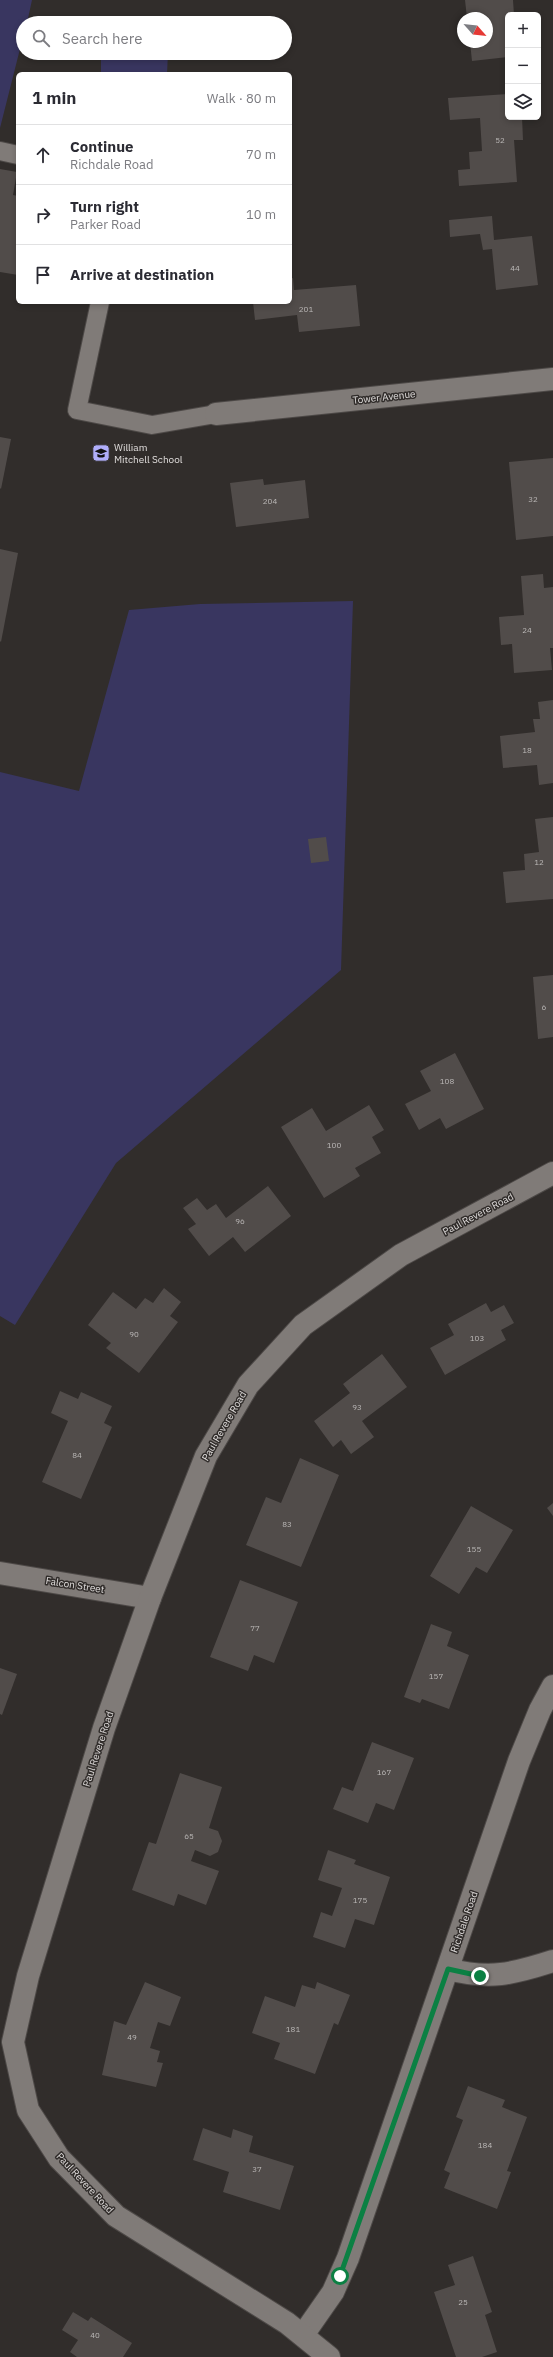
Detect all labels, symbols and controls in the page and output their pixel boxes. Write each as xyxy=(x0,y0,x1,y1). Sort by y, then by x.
north arrow xyxy=(457,12,493,48)
map controls xyxy=(505,12,541,120)
button: + xyxy=(505,12,541,48)
search box xyxy=(16,16,292,60)
icon: search xyxy=(30,27,52,49)
text: Search here xyxy=(62,29,142,48)
button: − xyxy=(505,48,541,84)
button: layers xyxy=(505,84,541,120)
text: 1 min xyxy=(32,87,76,109)
text: Walk · 80 m xyxy=(207,90,276,107)
house number: 52 xyxy=(495,135,505,145)
text: Continue xyxy=(70,137,134,156)
icon: ahead xyxy=(32,144,54,166)
text: 70 m xyxy=(246,146,276,163)
text: Richdale Road xyxy=(70,156,154,173)
text: Turn right xyxy=(70,197,139,216)
icon: right xyxy=(32,204,54,226)
text: 10 m xyxy=(246,206,276,223)
text: Parker Road xyxy=(70,216,141,233)
house number: 44 xyxy=(510,263,520,273)
icon: arrive xyxy=(32,264,54,286)
text: Arrive at destination xyxy=(70,265,214,284)
house number: 201 xyxy=(299,304,313,314)
street label: Tower Avenue xyxy=(352,387,417,407)
place label: William Mitchell School xyxy=(114,441,183,466)
school or university icon: William Mitchell School xyxy=(91,443,111,463)
house number: 32 xyxy=(528,494,538,504)
house number: 204 xyxy=(263,496,277,506)
house number: 24 xyxy=(522,625,532,635)
house number: 18 xyxy=(522,745,532,755)
house number: 12 xyxy=(534,857,544,867)
house number: 6 xyxy=(542,1002,547,1012)
house number: 108 xyxy=(440,1076,454,1086)
house number: 100 xyxy=(327,1140,341,1150)
street label: Paul Revere Road xyxy=(440,1190,516,1238)
house number: 96 xyxy=(235,1216,245,1226)
house number: 90 xyxy=(129,1329,139,1339)
house number: 103 xyxy=(470,1333,484,1343)
street label: Paul Revere Road xyxy=(199,1389,249,1463)
house number: 93 xyxy=(352,1402,362,1412)
house number: 84 xyxy=(72,1450,82,1460)
house number: 83 xyxy=(282,1519,292,1529)
house number: 155 xyxy=(467,1544,481,1554)
street label: Falcon Street xyxy=(45,1574,106,1596)
house number: 77 xyxy=(250,1623,260,1633)
house number: 157 xyxy=(429,1671,443,1681)
street label: Paul Revere Road xyxy=(80,1710,116,1788)
house number: 167 xyxy=(377,1767,391,1777)
house number: 65 xyxy=(184,1831,194,1841)
street label: Richdale Road xyxy=(447,1889,481,1955)
house number: 175 xyxy=(353,1895,367,1905)
route end xyxy=(471,1967,489,1985)
house number: 181 xyxy=(286,2024,300,2034)
house number: 49 xyxy=(127,2032,137,2042)
house number: 184 xyxy=(478,2140,492,2150)
street label: Paul Revere Road xyxy=(53,2150,117,2216)
house number: 37 xyxy=(252,2164,262,2174)
route start xyxy=(331,2267,349,2285)
house number: 25 xyxy=(458,2297,468,2307)
house number: 40 xyxy=(90,2330,100,2340)

